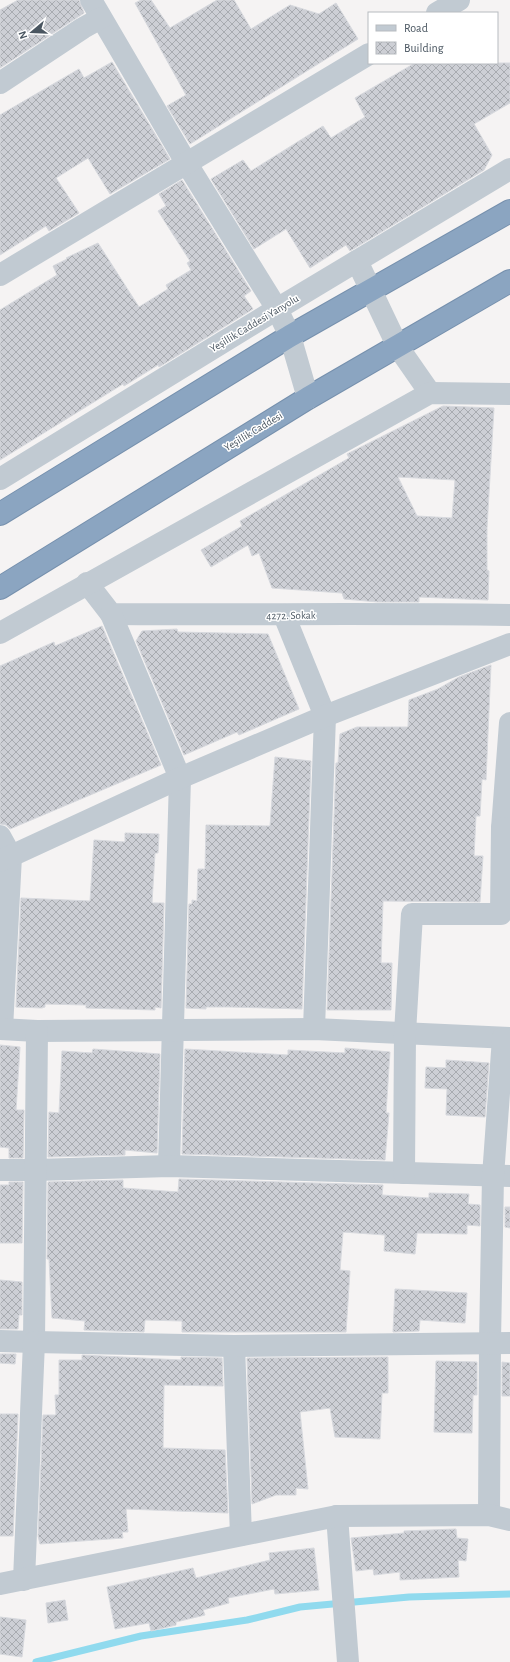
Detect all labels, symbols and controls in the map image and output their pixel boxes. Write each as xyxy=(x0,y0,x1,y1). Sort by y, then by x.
north arrow xyxy=(12,12,52,52)
legend xyxy=(368,12,498,64)
text: Road xyxy=(404,22,428,34)
text: N xyxy=(17,30,29,41)
text: Building xyxy=(404,42,444,54)
street label: Yeşillik Caddesi Yanyolu xyxy=(208,292,301,354)
street label: Yeşillik Caddesi xyxy=(222,410,284,453)
street label: 4272. Sokak xyxy=(266,610,316,621)

